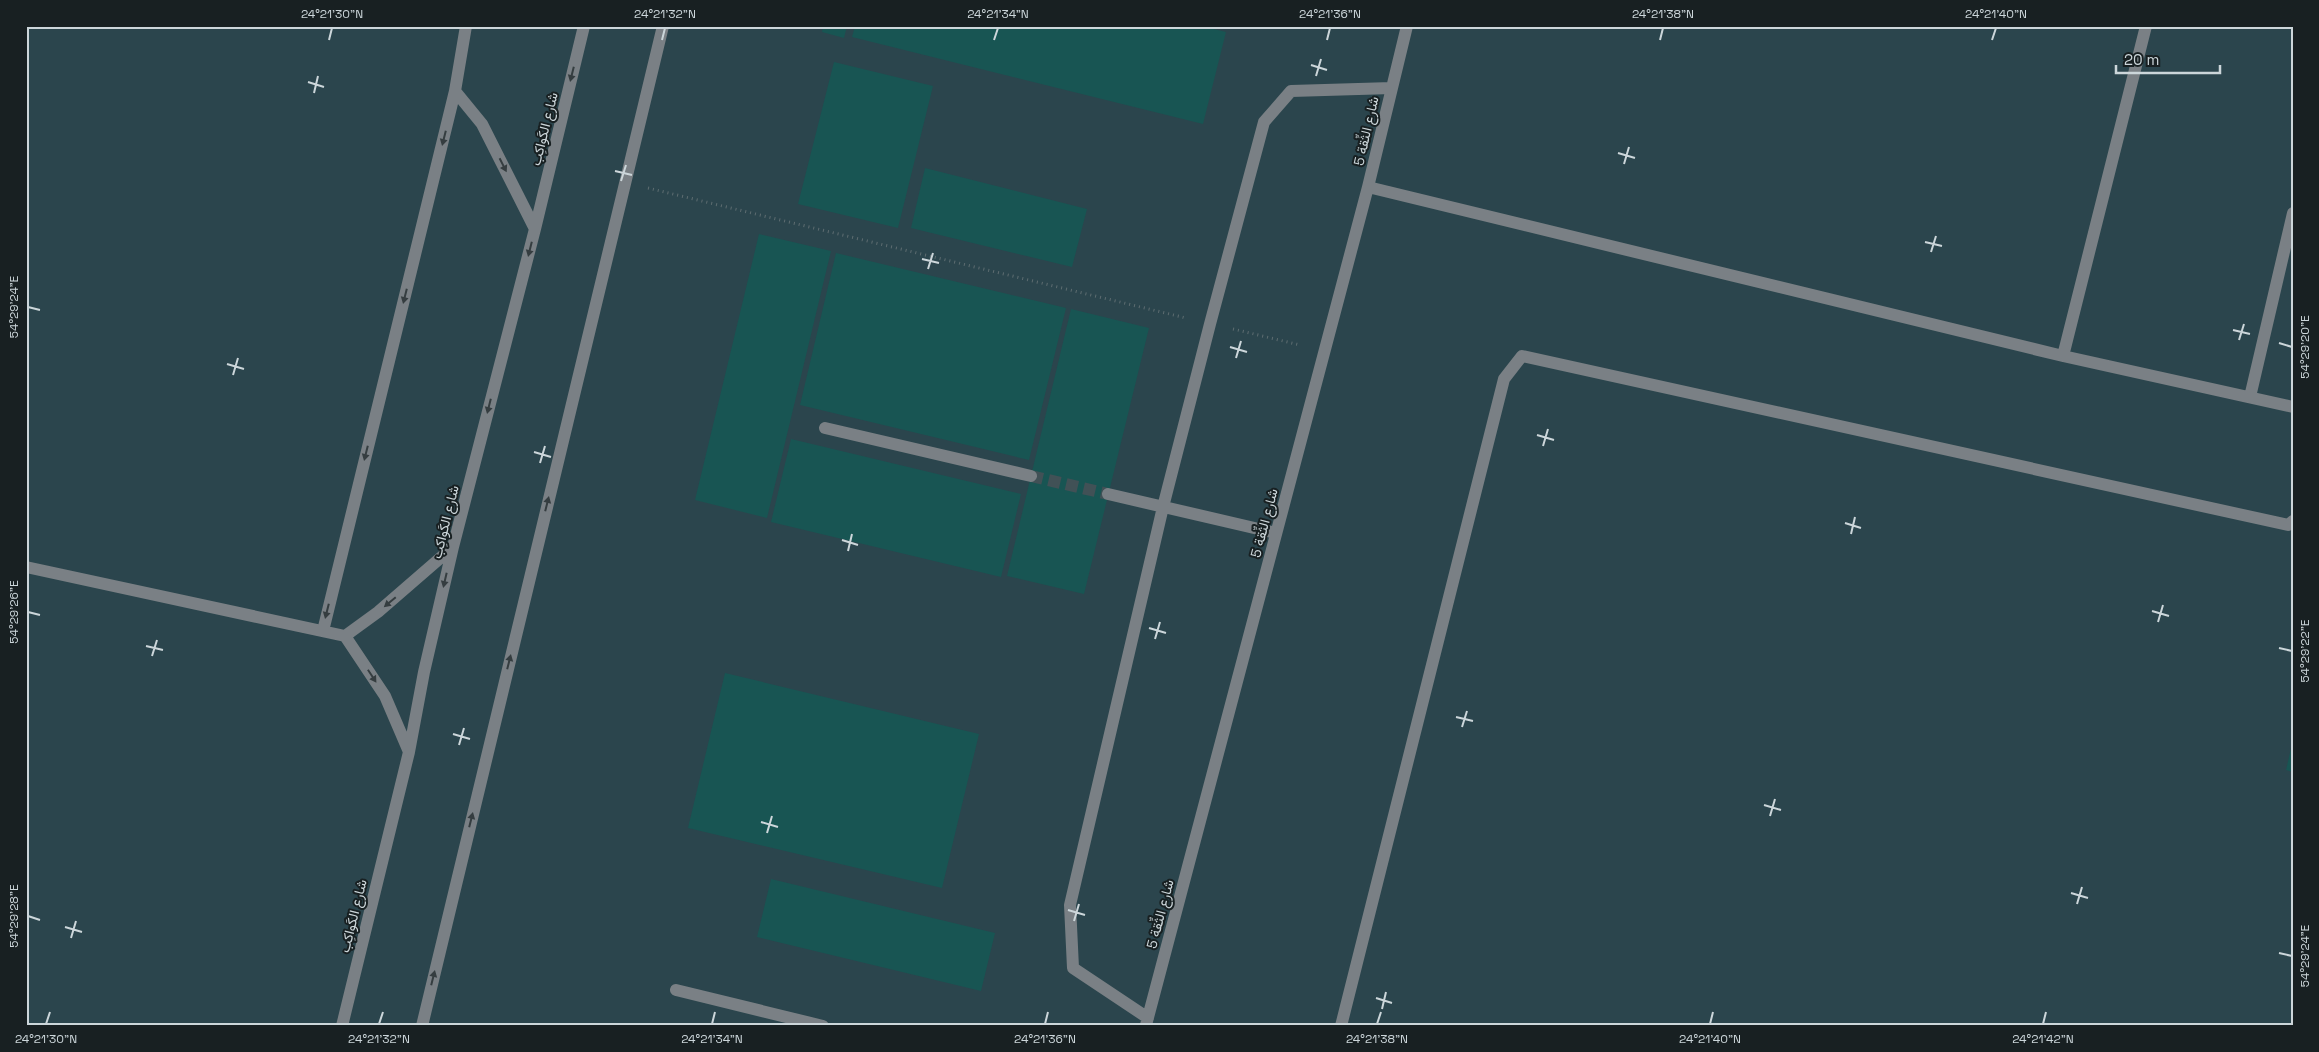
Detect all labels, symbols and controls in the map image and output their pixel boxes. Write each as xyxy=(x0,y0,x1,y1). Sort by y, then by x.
text: 24°21'30"N xyxy=(301,6,363,22)
text: 24°21'32"N xyxy=(634,6,696,22)
text: 24°21'34"N xyxy=(967,6,1029,22)
text: 24°21'36"N xyxy=(1299,6,1361,22)
text: 24°21'38"N xyxy=(1632,6,1694,22)
text: 24°21'40"N xyxy=(1965,6,2027,22)
scale bar xyxy=(2116,42,2220,74)
text: 20 m xyxy=(2124,50,2159,69)
one-way arrow xyxy=(568,66,576,81)
street label: شارع الكَواكِب xyxy=(526,90,564,168)
street label: شارع الثِّقة 5 xyxy=(1349,95,1385,168)
one-way arrow xyxy=(440,130,448,145)
one-way arrow xyxy=(499,157,507,172)
one-way arrow xyxy=(526,241,534,256)
text: 54°29'24"E xyxy=(6,275,22,338)
one-way arrow xyxy=(401,288,409,303)
text: 54°29'20"E xyxy=(2297,315,2313,379)
one-way arrow xyxy=(485,399,493,414)
one-way arrow xyxy=(362,446,370,461)
street label: شارع الكَواكِب xyxy=(427,483,465,561)
street label: شارع الثِّقة 5 xyxy=(1246,487,1284,560)
one-way arrow xyxy=(543,497,551,512)
one-way arrow xyxy=(441,573,449,588)
text: 54°29'26"E xyxy=(6,580,22,644)
one-way arrow xyxy=(384,597,397,608)
one-way arrow xyxy=(323,604,331,619)
text: 54°29'22"E xyxy=(2297,619,2313,683)
one-way arrow xyxy=(505,655,513,670)
one-way arrow xyxy=(367,669,377,683)
one-way arrow xyxy=(467,813,475,828)
street label: شارع الكَواكِب xyxy=(335,877,373,955)
street label: شارع الثِّقة 5 xyxy=(1142,878,1180,951)
text: 54°29'28"E xyxy=(6,884,22,948)
text: 54°29'24"E xyxy=(2297,924,2313,987)
one-way arrow xyxy=(429,971,437,986)
text: 24°21'30"N xyxy=(15,1031,77,1047)
text: 24°21'32"N xyxy=(348,1031,410,1047)
text: 24°21'34"N xyxy=(681,1031,743,1047)
text: 24°21'36"N xyxy=(1014,1031,1076,1047)
text: 24°21'38"N xyxy=(1346,1031,1408,1047)
text: 24°21'40"N xyxy=(1679,1031,1741,1047)
text: 24°21'42"N xyxy=(2012,1031,2074,1047)

